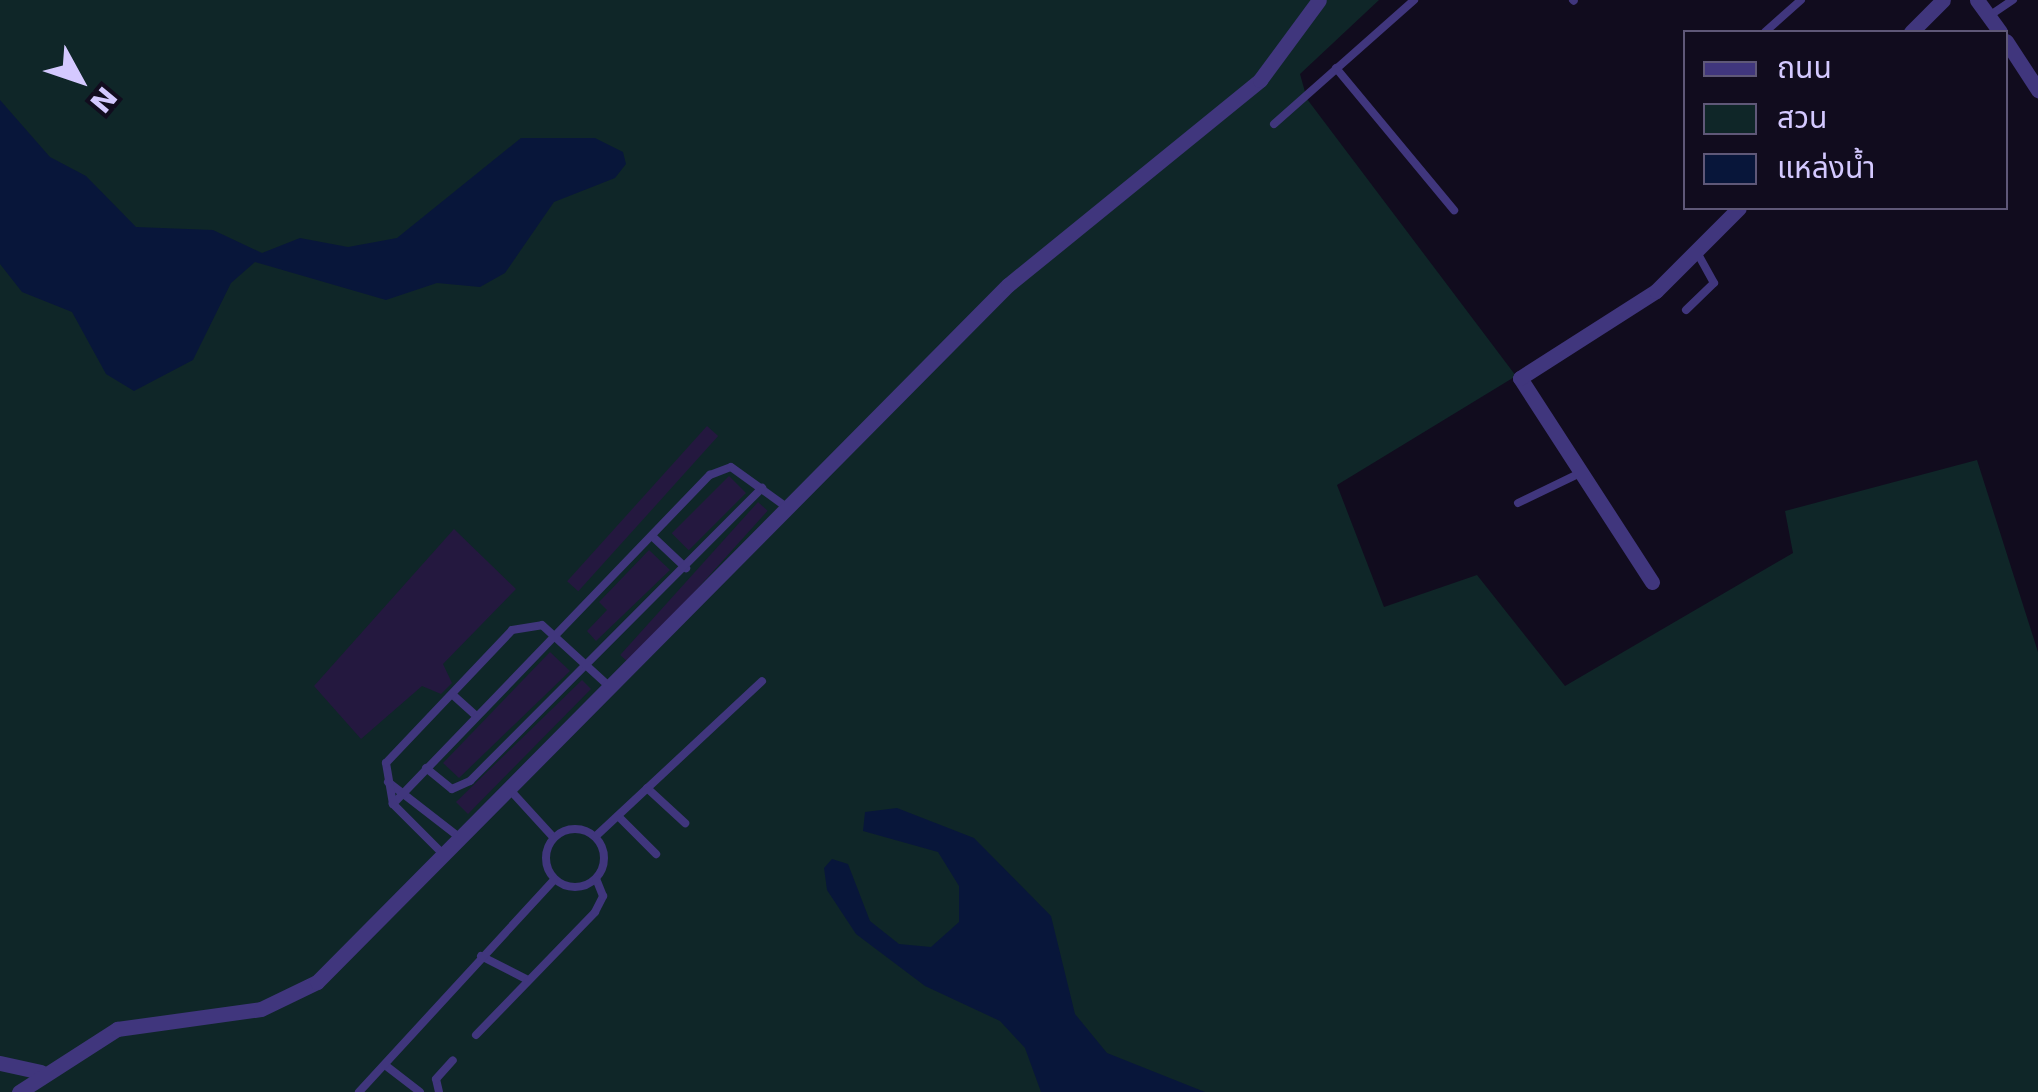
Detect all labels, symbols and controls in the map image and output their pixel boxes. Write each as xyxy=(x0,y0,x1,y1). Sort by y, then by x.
north arrow xyxy=(30,30,130,130)
legend xyxy=(1683,30,2008,210)
text: ถนน xyxy=(1777,50,1832,85)
text: N xyxy=(83,80,124,119)
text: สวน xyxy=(1777,100,1827,135)
text: แหล่งน้ำ xyxy=(1777,150,1875,185)

